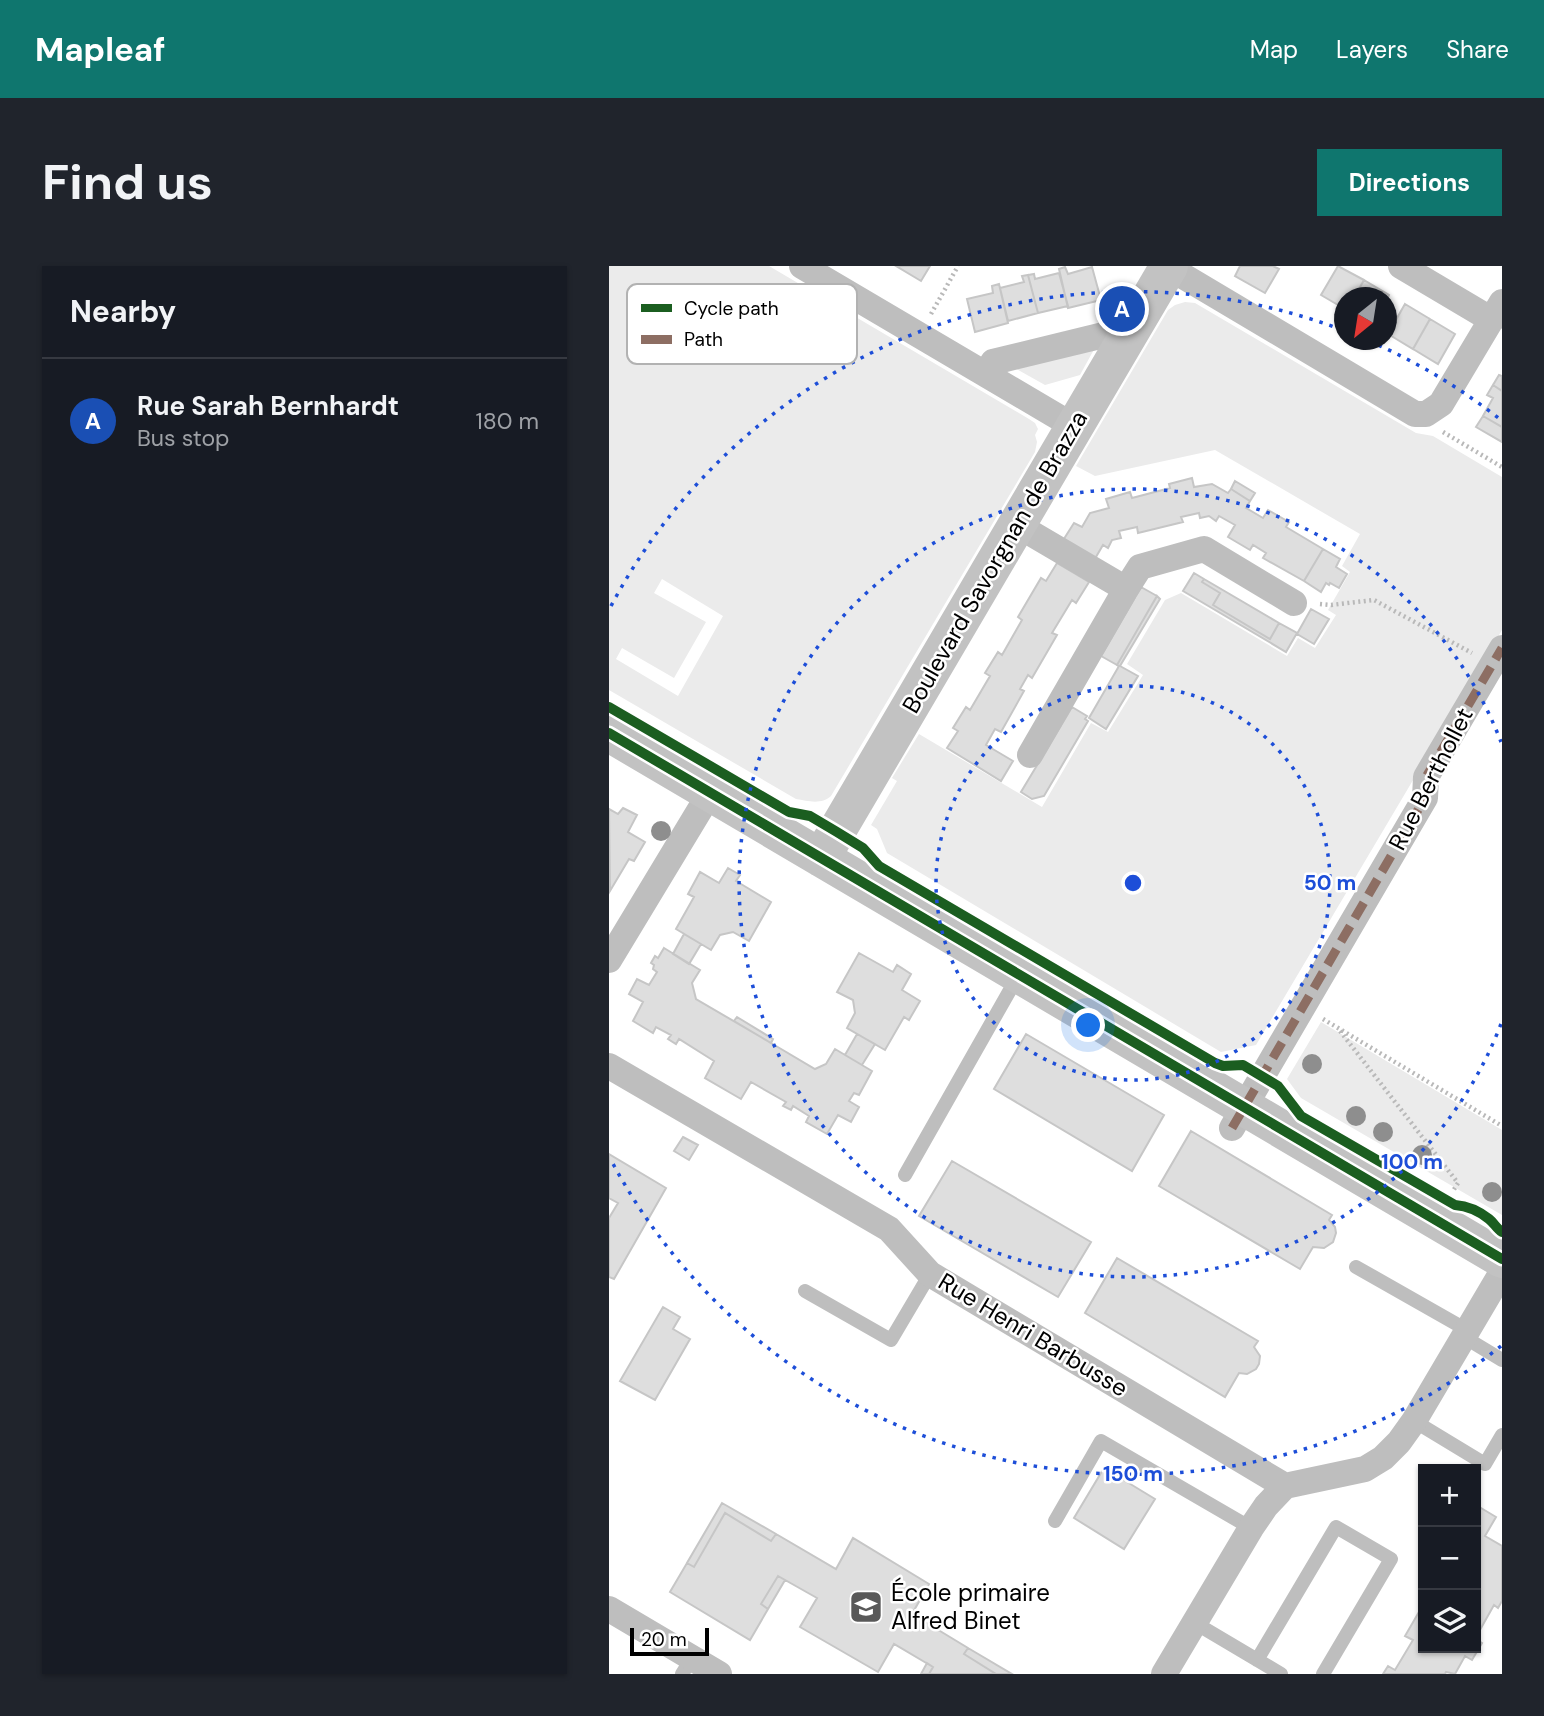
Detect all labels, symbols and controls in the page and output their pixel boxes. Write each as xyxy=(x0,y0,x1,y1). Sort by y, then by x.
text: Mapleaf xyxy=(35,28,165,71)
text: Map xyxy=(1250,34,1298,65)
text: Layers xyxy=(1336,34,1408,65)
text: Share xyxy=(1446,34,1509,65)
button: Directions xyxy=(1317,149,1502,216)
text: Find us xyxy=(42,150,213,214)
pin: A xyxy=(1099,283,1145,335)
legend xyxy=(627,284,857,364)
north arrow xyxy=(1334,287,1397,350)
text: Nearby xyxy=(70,292,176,331)
text: Cycle path xyxy=(684,296,779,321)
text: Path xyxy=(684,327,723,352)
text: Rue Sarah Bernhardt xyxy=(137,389,399,423)
street label: Boulevard Savorgnan de Brazza xyxy=(895,405,1094,719)
text: A xyxy=(85,406,101,436)
text: 180 m xyxy=(475,406,539,436)
text: Bus stop xyxy=(137,423,229,453)
street label: Rue Berthollet xyxy=(1381,702,1480,855)
text: 50 m xyxy=(1304,869,1356,897)
centre of rings xyxy=(1121,871,1145,895)
your location xyxy=(1071,1008,1105,1042)
text: 100 m xyxy=(1381,1148,1443,1176)
street label: Rue Henri Barbusse xyxy=(933,1266,1134,1403)
text: 150 m xyxy=(1103,1460,1163,1488)
map controls xyxy=(1418,1464,1481,1653)
button: + xyxy=(1418,1464,1481,1527)
button: − xyxy=(1418,1527,1481,1590)
place label: École primaire Alfred Binet xyxy=(891,1577,1050,1636)
school or university icon: École primaire Alfred Binet xyxy=(847,1588,885,1626)
button: layers xyxy=(1418,1590,1481,1653)
scale bar xyxy=(630,1625,709,1657)
text: 20 m xyxy=(641,1627,687,1652)

